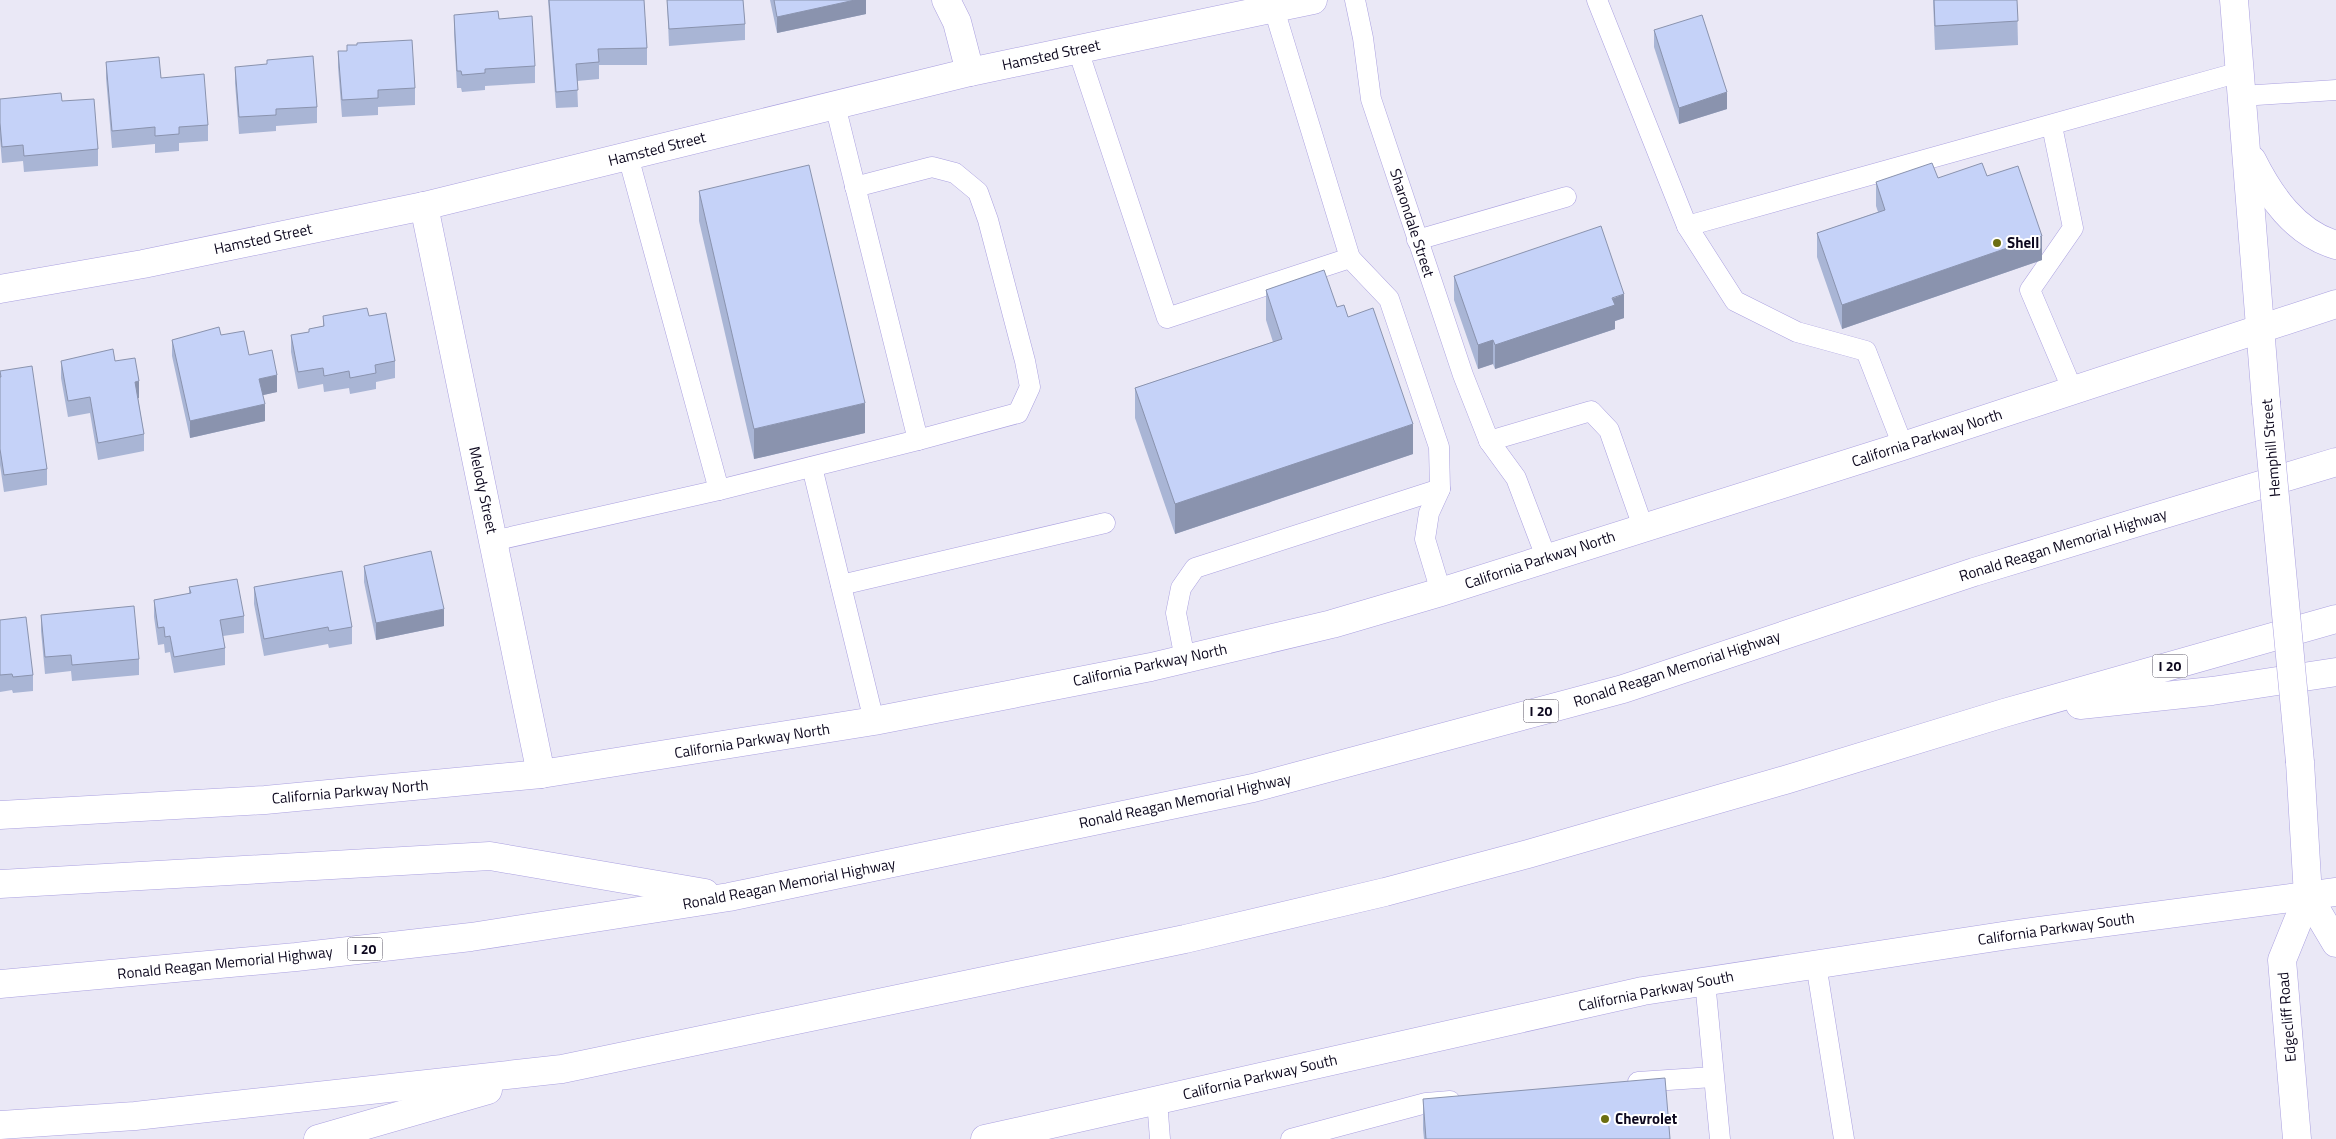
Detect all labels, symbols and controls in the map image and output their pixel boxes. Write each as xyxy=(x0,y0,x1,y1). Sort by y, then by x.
street label: Hamsted Street xyxy=(1000,33,1103,76)
street label: Hamsted Street xyxy=(606,125,709,172)
street label: Sharondale Street xyxy=(1384,165,1441,281)
street label: Hamsted Street xyxy=(212,217,315,260)
place label: Shell xyxy=(2007,231,2039,254)
marker: Shell xyxy=(1991,237,2003,249)
street label: Hemphill Street xyxy=(2255,397,2286,498)
street label: California Parkway North xyxy=(1849,402,2005,473)
street label: Melody Street xyxy=(463,444,504,536)
street label: Ronald Reagan Memorial Highway xyxy=(1956,502,2170,587)
street label: California Parkway North xyxy=(1462,524,1618,595)
street label: Ronald Reagan Memorial Highway xyxy=(1570,624,1783,713)
street label: California Parkway North xyxy=(1071,637,1229,692)
road number: I 20 xyxy=(2152,654,2188,678)
road number: I 20 xyxy=(1524,699,1558,722)
street label: California Parkway North xyxy=(673,717,831,764)
street label: Ronald Reagan Memorial Highway xyxy=(1077,767,1293,834)
street label: California Parkway North xyxy=(271,773,429,810)
street label: Ronald Reagan Memorial Highway xyxy=(680,852,897,915)
street label: California Parkway South xyxy=(1976,906,2136,951)
road number: I 20 xyxy=(348,938,382,961)
street label: Ronald Reagan Memorial Highway xyxy=(116,940,334,985)
street label: California Parkway South xyxy=(1576,964,1736,1017)
street label: Edgecliff Road xyxy=(2271,971,2302,1063)
street label: California Parkway South xyxy=(1180,1048,1339,1105)
place label: Chevrolet xyxy=(1615,1107,1678,1130)
marker: Chevrolet xyxy=(1599,1113,1611,1125)

